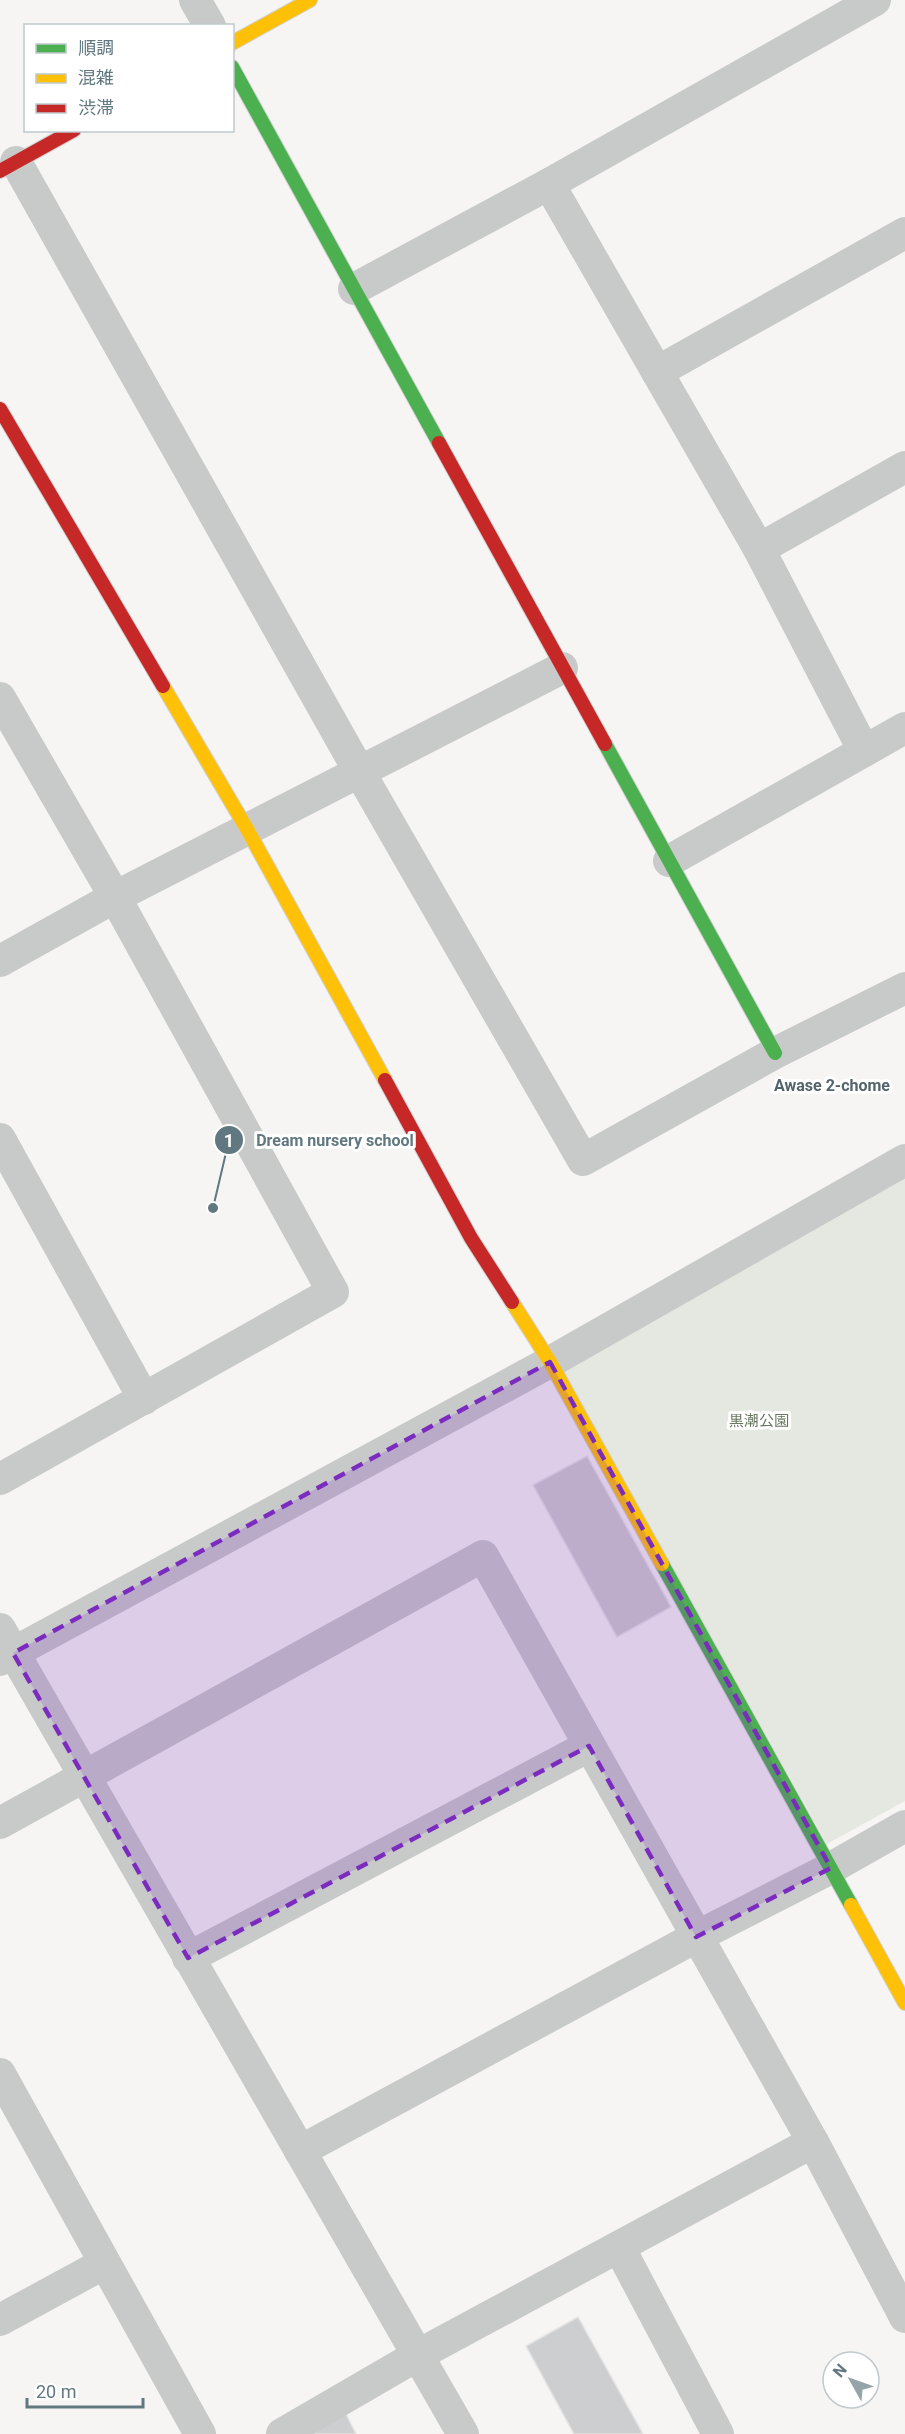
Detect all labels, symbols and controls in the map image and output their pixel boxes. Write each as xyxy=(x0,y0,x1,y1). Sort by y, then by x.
legend xyxy=(24,24,234,132)
text: 順調 xyxy=(78,37,114,58)
text: 混雑 xyxy=(78,67,114,88)
text: 渋滞 xyxy=(78,97,114,118)
district label: Awase 2-chome xyxy=(774,1076,890,1095)
callout: Dream nursery school xyxy=(214,1123,425,1157)
text: 1 xyxy=(224,1130,234,1151)
text: Dream nursery school xyxy=(256,1131,414,1150)
park label: 黒潮公園 xyxy=(729,1412,789,1430)
north arrow xyxy=(821,2350,881,2410)
text: N xyxy=(829,2360,851,2381)
scale bar xyxy=(27,2371,142,2409)
text: 20 m xyxy=(36,2381,76,2402)

